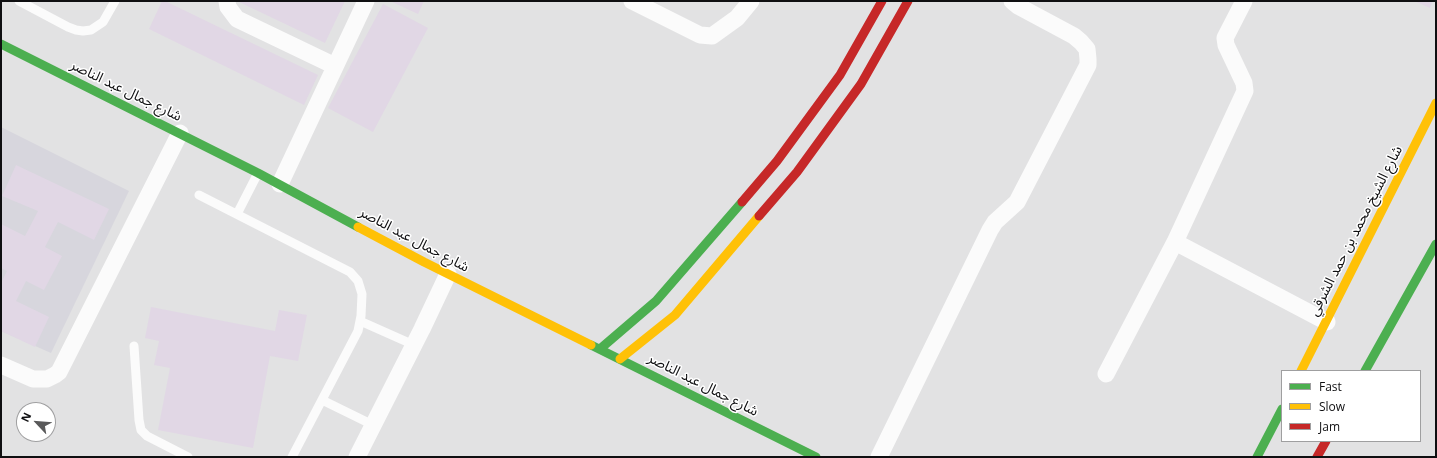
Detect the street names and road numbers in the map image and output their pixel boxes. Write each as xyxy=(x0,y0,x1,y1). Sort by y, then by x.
street label: شارع جمال عبد الناصر xyxy=(68,57,184,125)
street label: شارع الشيخ محمد بن حمد الشرقي xyxy=(1306,143,1406,319)
street label: شارع جمال عبد الناصر xyxy=(356,204,472,276)
street label: شارع جمال عبد الناصر xyxy=(645,350,761,420)

